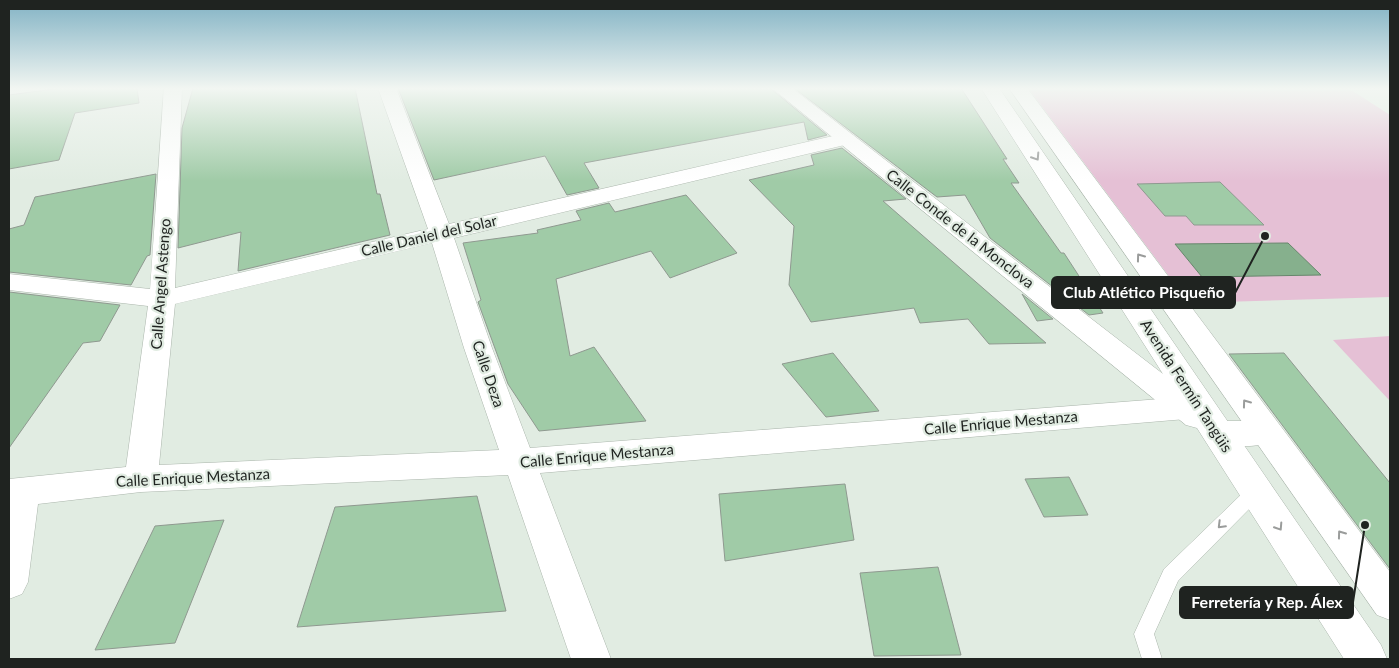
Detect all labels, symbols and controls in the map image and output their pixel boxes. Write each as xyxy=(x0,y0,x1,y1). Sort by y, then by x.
one-way arrow xyxy=(1030,152,1039,161)
street label: Calle Conde de la Monclova xyxy=(883,165,1038,292)
street label: Calle Daniel del Solar xyxy=(359,211,499,259)
street label: Calle Angel Astengo xyxy=(146,218,174,350)
one-way arrow xyxy=(1137,253,1146,263)
callout: Club Atlético Pisqueño xyxy=(1052,277,1235,308)
text: Club Atlético Pisqueño xyxy=(1063,282,1225,301)
street label: Avenida Fermín Tangüis xyxy=(1137,316,1237,455)
street label: Calle Deza xyxy=(469,338,509,410)
one-way arrow xyxy=(1243,399,1252,408)
street label: Calle Enrique Mestanza xyxy=(923,406,1079,438)
street label: Calle Enrique Mestanza xyxy=(519,439,675,471)
street label: Calle Enrique Mestanza xyxy=(115,464,270,490)
one-way arrow xyxy=(1218,519,1227,528)
one-way arrow xyxy=(1273,522,1283,531)
one-way arrow xyxy=(1338,530,1347,540)
callout: Ferretería y Rep. Álex xyxy=(1180,587,1353,618)
text: Ferretería y Rep. Álex xyxy=(1191,592,1343,611)

